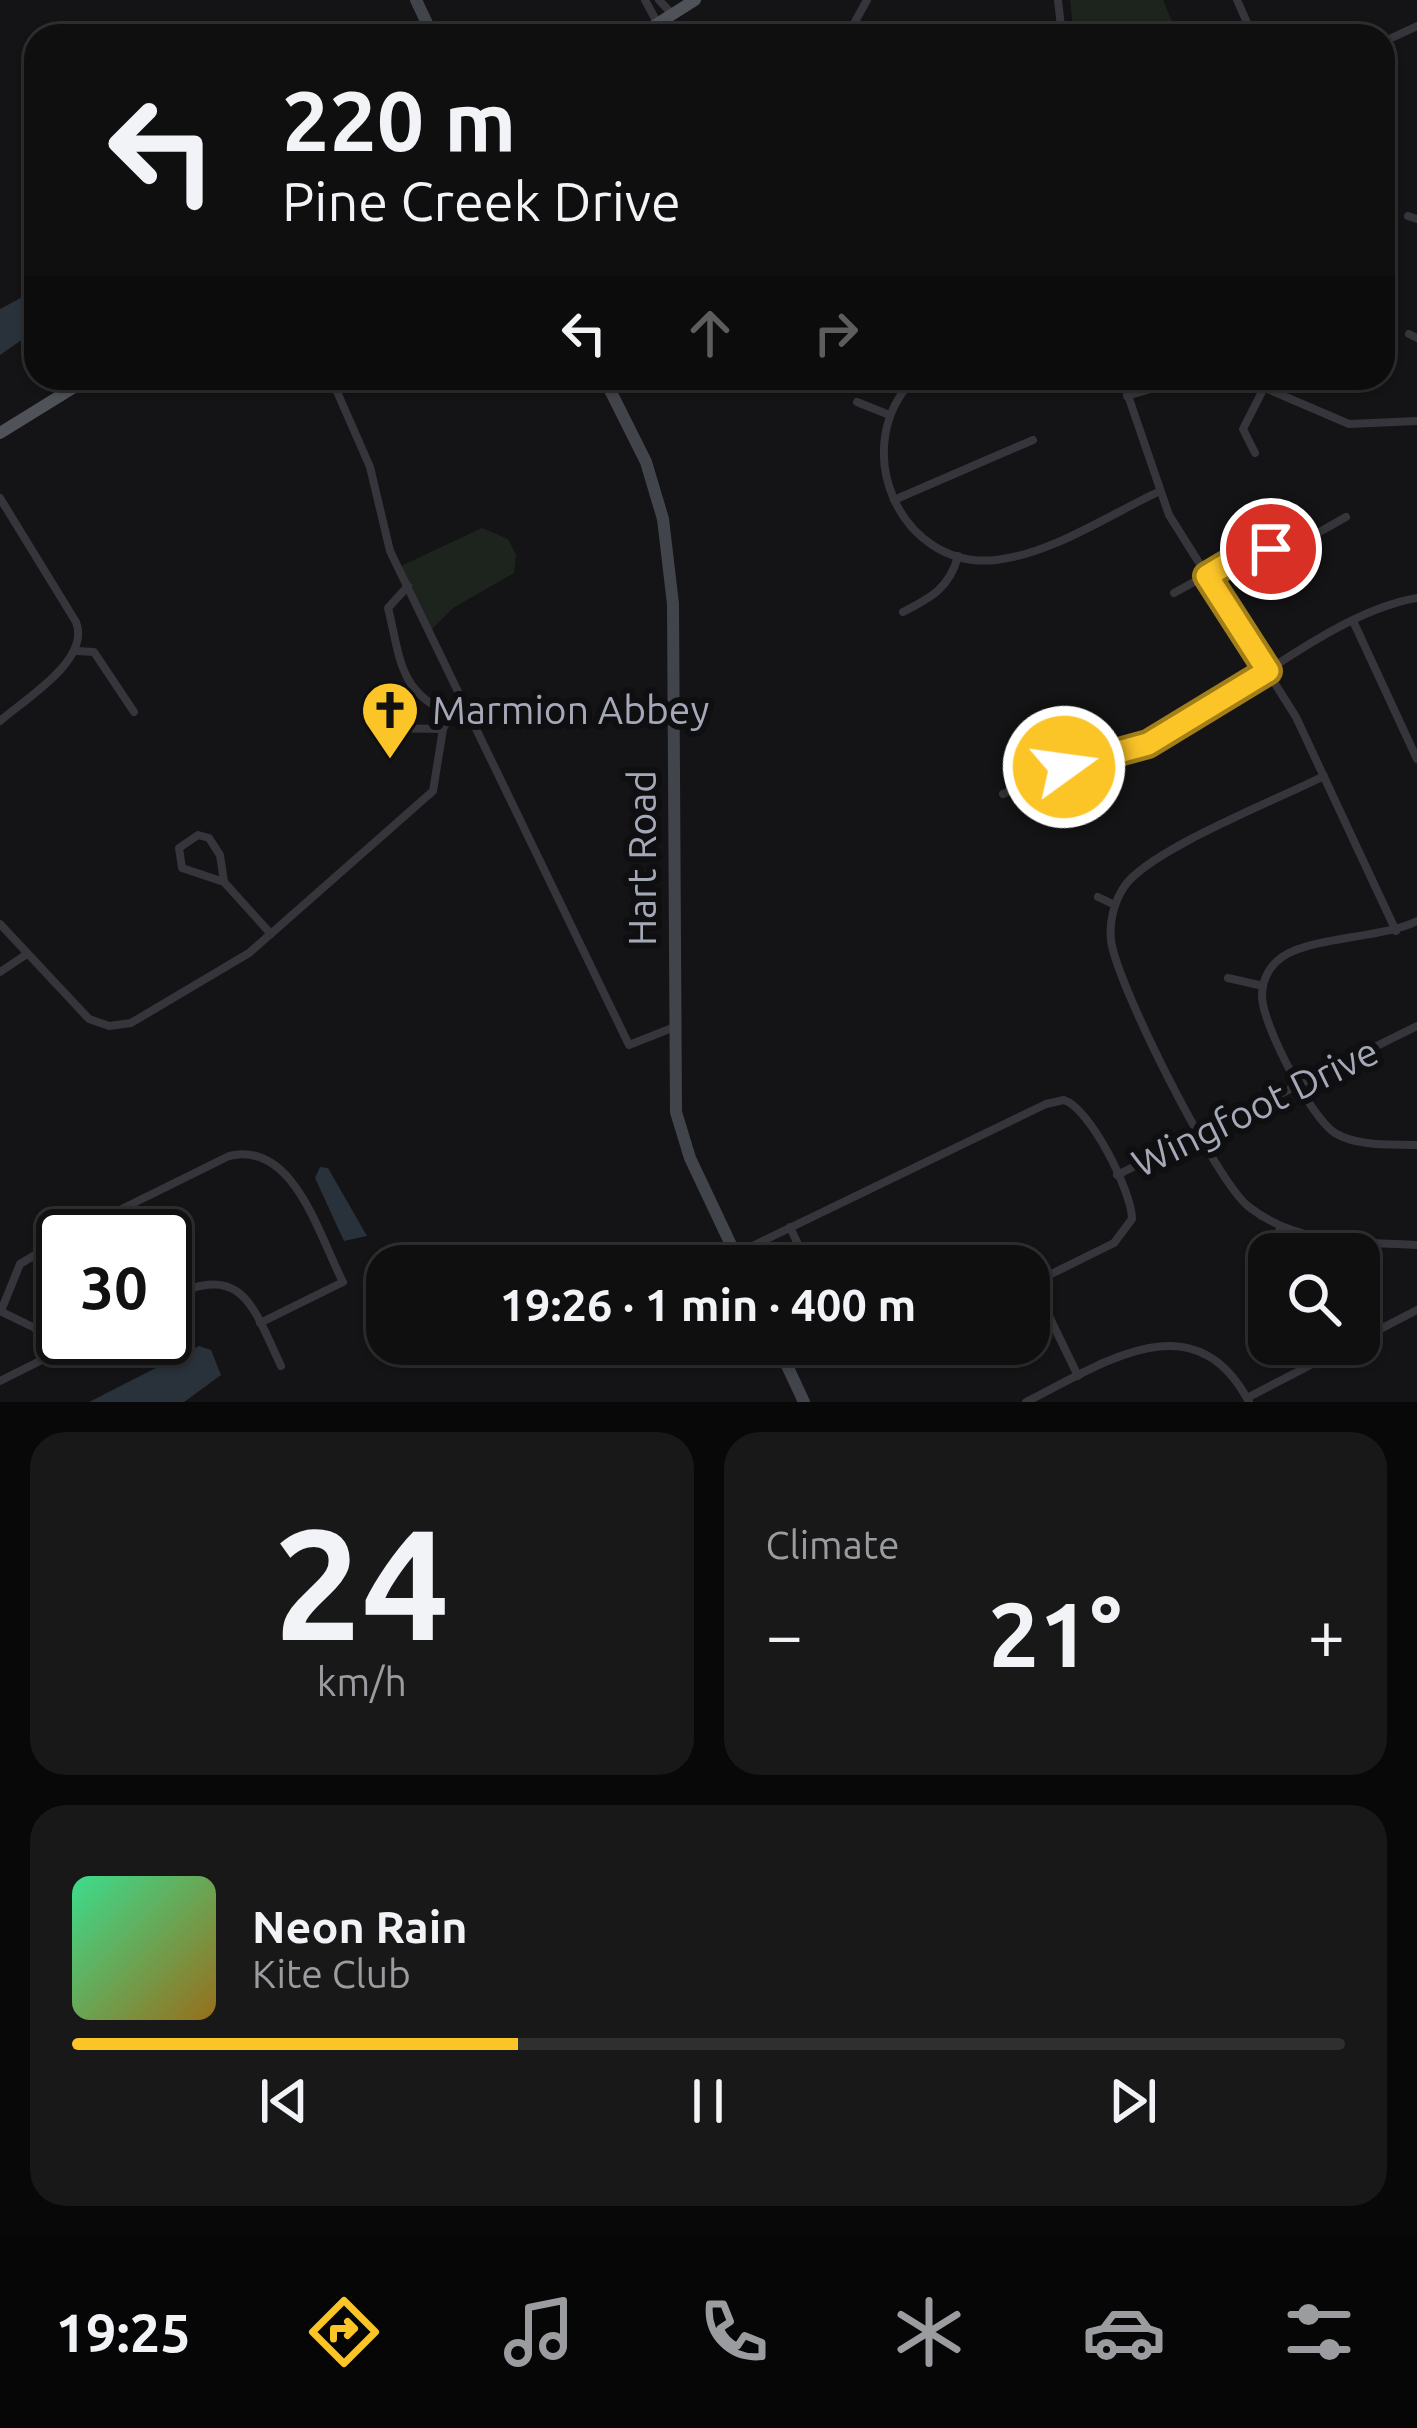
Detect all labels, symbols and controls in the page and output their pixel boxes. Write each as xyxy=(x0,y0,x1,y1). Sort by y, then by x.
icon: left xyxy=(84,72,240,228)
text: 220 m xyxy=(282,73,516,167)
text: Pine Creek Drive xyxy=(282,171,681,231)
icon: left xyxy=(551,300,617,366)
icon: ahead xyxy=(677,300,743,366)
icon: right xyxy=(803,300,869,366)
pin xyxy=(1220,498,1322,600)
icon: arrive xyxy=(1238,516,1304,582)
church icon: Marmion Abbey xyxy=(359,679,421,761)
place label: Marmion Abbey xyxy=(432,688,709,731)
position arrow xyxy=(1001,704,1127,830)
street label: Hart Road xyxy=(620,770,663,946)
street label: Wingfoot Drive xyxy=(1125,1028,1385,1185)
speed limit sign: 30 xyxy=(36,1209,192,1365)
map controls xyxy=(1248,1233,1380,1365)
button: search xyxy=(1248,1233,1380,1365)
text: 19:26 · 1 min · 400 m xyxy=(500,1279,916,1330)
text: 24 xyxy=(274,1495,450,1669)
text: Climate xyxy=(766,1523,900,1566)
text: 21° xyxy=(989,1583,1122,1684)
text: − xyxy=(766,1597,803,1671)
text: + xyxy=(1308,1597,1345,1671)
text: km/h xyxy=(317,1660,407,1703)
text: Neon Rain xyxy=(252,1901,467,1952)
text: Kite Club xyxy=(252,1952,411,1995)
icon: previous xyxy=(251,2068,317,2134)
icon: pause xyxy=(675,2068,741,2134)
icon: next xyxy=(1100,2068,1166,2134)
icon: directions xyxy=(302,2290,386,2374)
icon: music xyxy=(497,2290,581,2374)
icon: phone xyxy=(692,2290,776,2374)
icon: climate xyxy=(887,2290,971,2374)
icon: car xyxy=(1082,2290,1166,2374)
icon: filters xyxy=(1277,2290,1361,2374)
text: 19:25 xyxy=(56,2302,191,2362)

